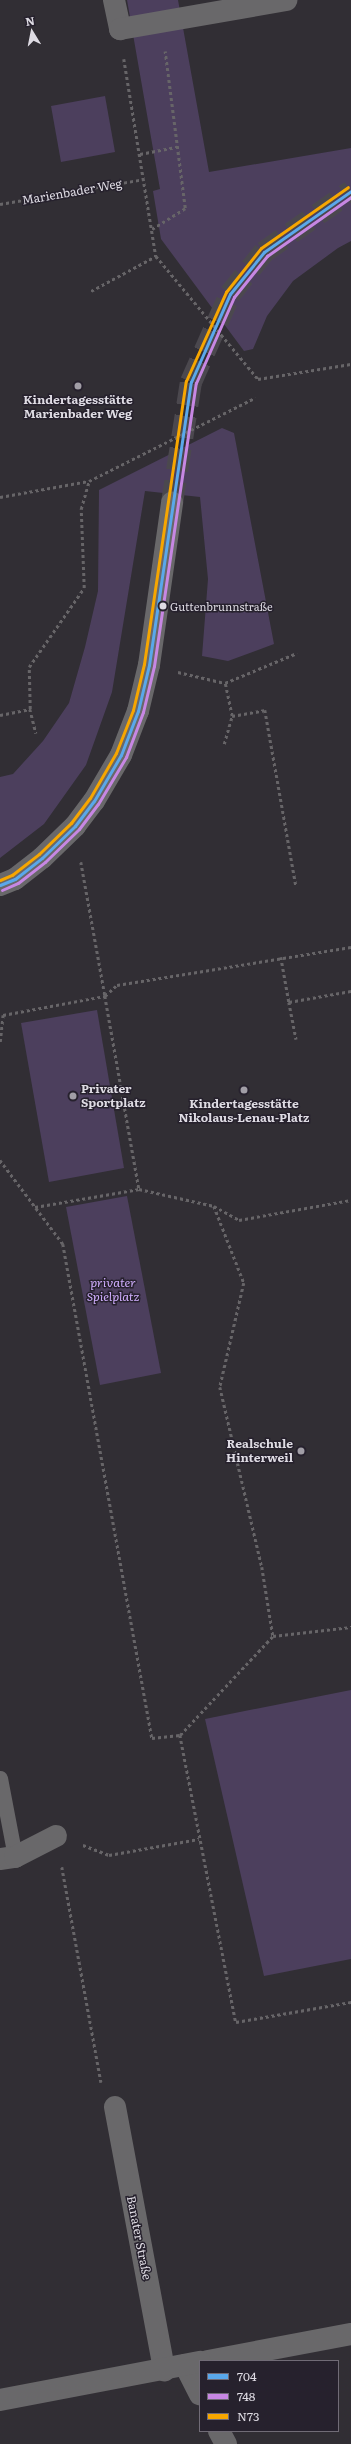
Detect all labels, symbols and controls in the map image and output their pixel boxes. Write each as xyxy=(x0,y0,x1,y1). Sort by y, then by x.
north arrow xyxy=(12,12,52,52)
text: N xyxy=(24,12,36,29)
street label: Marienbader Weg xyxy=(21,176,123,208)
marker: Kindertagesstätte Marienbader Weg xyxy=(73,381,83,391)
place label: Kindertagesstätte Marienbader Weg xyxy=(23,393,133,421)
place label: Guttenbrunnstraße xyxy=(170,599,273,613)
marker: Guttenbrunnstraße xyxy=(158,601,168,611)
place label: Privater Sportplatz xyxy=(81,1082,146,1110)
marker: Kindertagesstätte Nikolaus-Lenau-Platz xyxy=(239,1085,249,1095)
marker: Privater Sportplatz xyxy=(68,1091,78,1101)
place label: Kindertagesstätte Nikolaus-Lenau-Platz xyxy=(179,1097,309,1125)
park label: privater Spielplatz xyxy=(87,1276,139,1304)
place label: Realschule Hinterweil xyxy=(226,1437,293,1465)
marker: Realschule Hinterweil xyxy=(296,1446,306,1456)
street label: Banater Straße xyxy=(124,2195,154,2281)
legend xyxy=(199,2360,339,2432)
text: 704 xyxy=(237,2367,257,2385)
text: 748 xyxy=(237,2387,255,2405)
text: N73 xyxy=(237,2407,260,2425)

